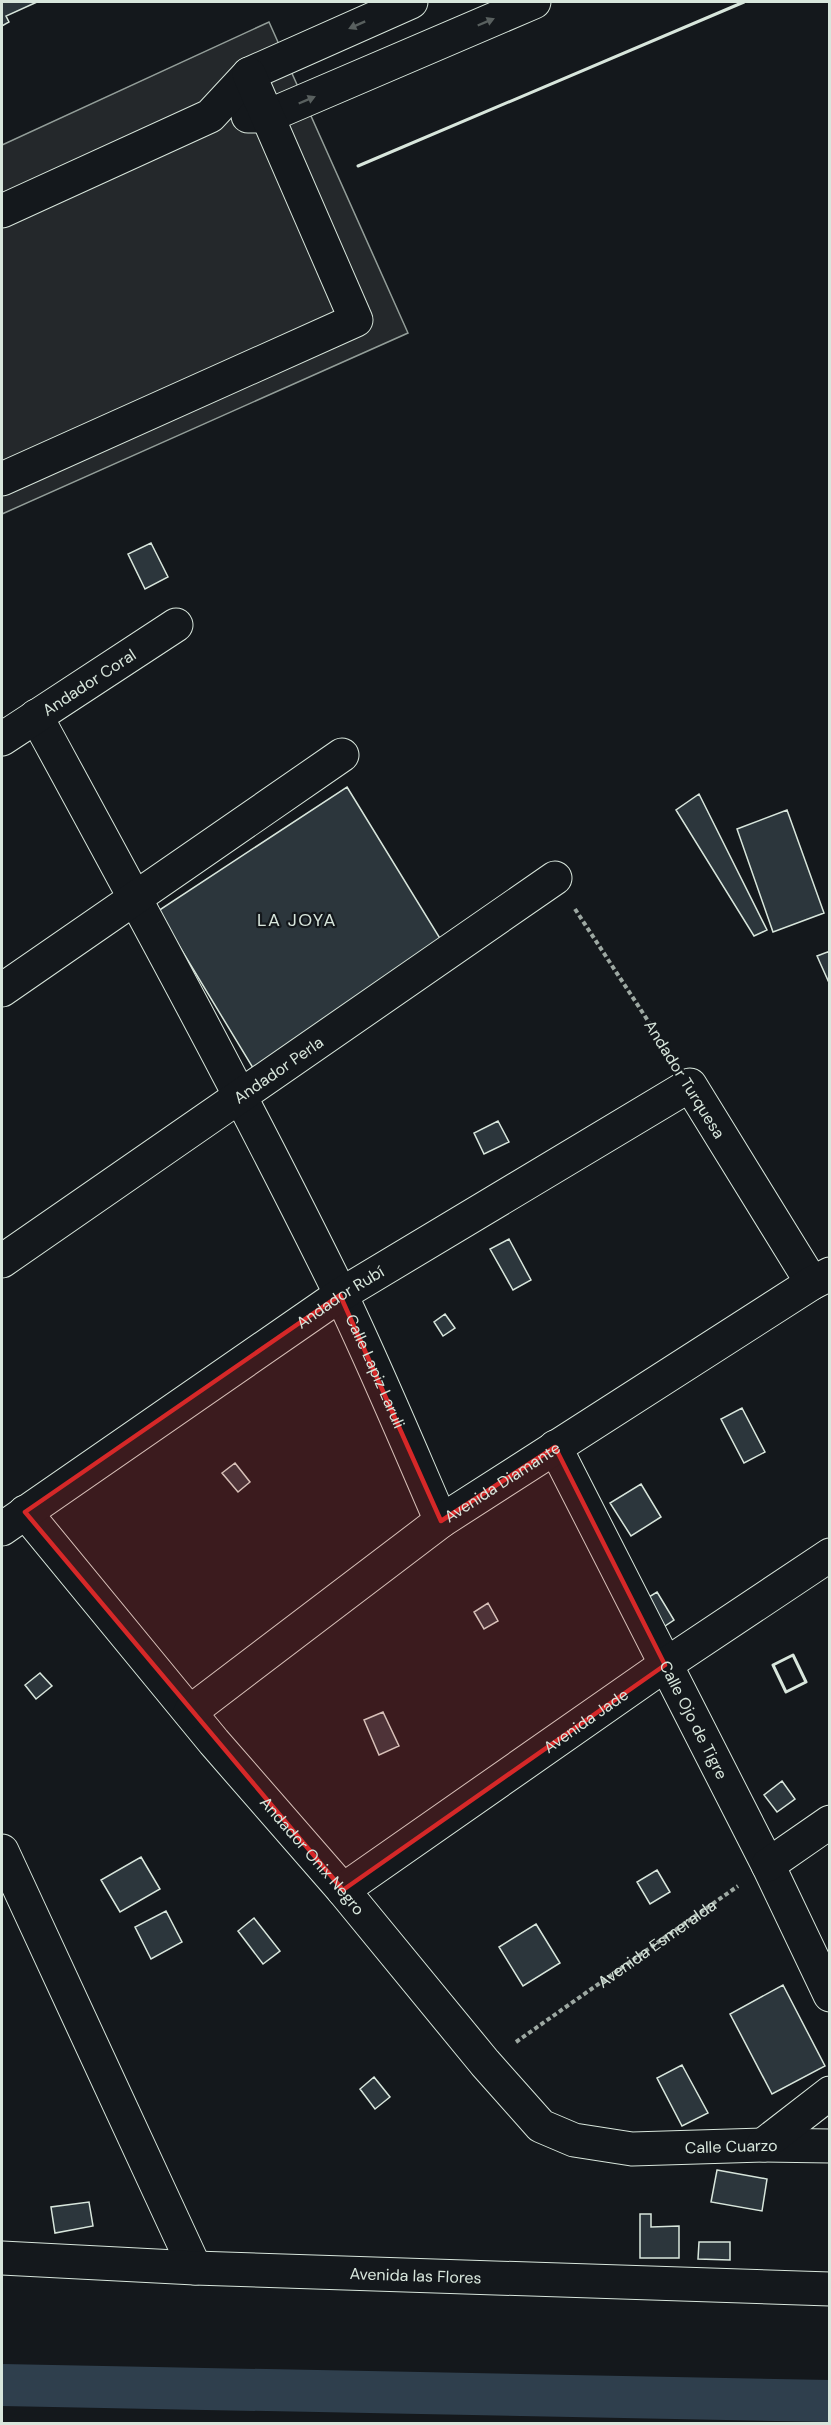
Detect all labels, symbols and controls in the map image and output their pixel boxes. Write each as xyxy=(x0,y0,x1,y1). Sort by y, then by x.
one-way arrow xyxy=(477,17,495,27)
one-way arrow xyxy=(349,21,366,30)
one-way arrow xyxy=(298,95,315,104)
street label: Andador Coral xyxy=(39,644,140,721)
district label: LA JOYA xyxy=(257,908,337,932)
street label: Andador Turquesa xyxy=(640,1016,730,1143)
street label: Andador Perla xyxy=(230,1032,327,1108)
street label: Andador Rubí xyxy=(292,1261,388,1333)
street label: Calle Lapiz Laruli xyxy=(340,1311,410,1432)
street label: Avenida Diamante xyxy=(440,1437,564,1527)
street label: Calle Ojo de Tigre xyxy=(654,1657,733,1783)
street label: Avenida Jade xyxy=(539,1684,632,1758)
street label: Andador Onix Negro xyxy=(255,1792,369,1919)
street label: Avenida Esmeralda xyxy=(594,1895,721,1992)
street label: Calle Cuarzo xyxy=(685,2135,778,2158)
street label: Avenida las Flores xyxy=(349,2263,482,2288)

